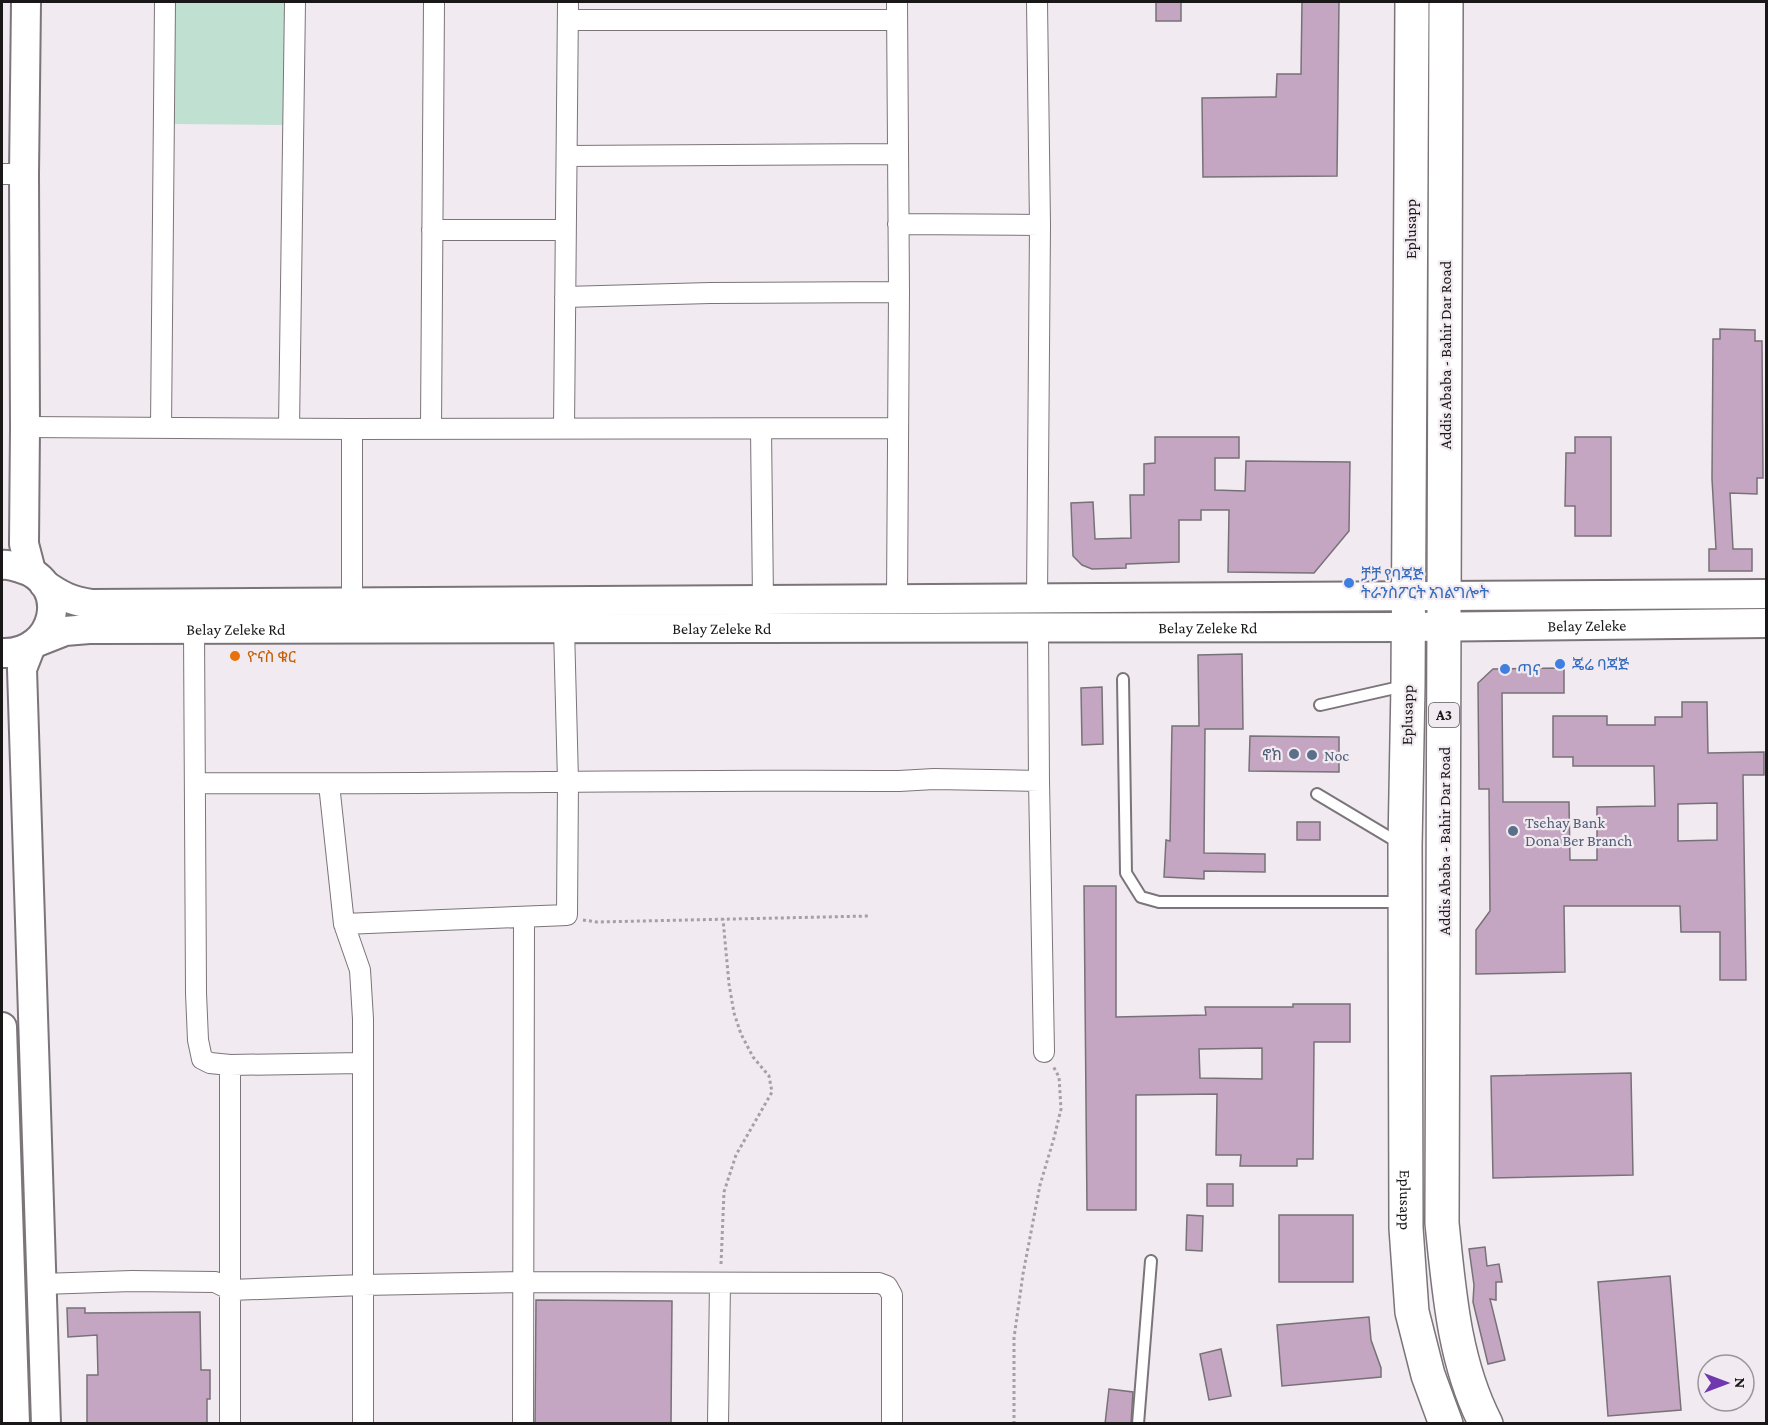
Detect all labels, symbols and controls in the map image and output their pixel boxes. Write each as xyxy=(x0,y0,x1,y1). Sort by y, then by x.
street label: Eplusapp xyxy=(1402,199,1420,259)
street label: Addis Ababa - Bahir Dar Road xyxy=(1437,260,1454,449)
place label: ቻቻ የባጃጅ ትራንስፖርት አገልግሎት xyxy=(1361,566,1489,601)
marker: ቻቻ የባጃጅ ትራንስፖርት አገልግሎት xyxy=(1342,576,1356,590)
street label: Belay Zeleke xyxy=(1547,616,1626,635)
street label: Belay Zeleke Rd xyxy=(672,619,772,638)
street label: Belay Zeleke Rd xyxy=(1158,619,1258,637)
street label: Belay Zeleke Rd xyxy=(186,620,286,638)
place label: ዮናስ ቁር xyxy=(247,648,296,665)
marker: ዮናስ ቁር xyxy=(228,649,242,663)
place label: ጄሬ ባጃጅ xyxy=(1572,656,1629,673)
marker: ጄሬ ባጃጅ xyxy=(1553,657,1567,671)
place label: ጣና xyxy=(1517,661,1540,678)
marker: ጣና xyxy=(1498,662,1512,676)
street label: Eplusapp xyxy=(1398,685,1417,745)
road number: A3 xyxy=(1429,703,1459,727)
place label: ኖክ xyxy=(1262,746,1282,763)
street label: Addis Ababa - Bahir Dar Road xyxy=(1436,746,1453,935)
marker: ኖክ xyxy=(1287,747,1301,761)
place label: Noc xyxy=(1324,747,1349,764)
marker: Noc xyxy=(1305,748,1319,762)
place label: Tsehay Bank Dona Ber Branch xyxy=(1525,814,1633,849)
marker: Tsehay Bank Dona Ber Branch xyxy=(1506,824,1520,838)
street label: Eplusapp xyxy=(1396,1170,1415,1230)
north arrow xyxy=(1696,1353,1756,1413)
text: N xyxy=(1732,1378,1749,1389)

